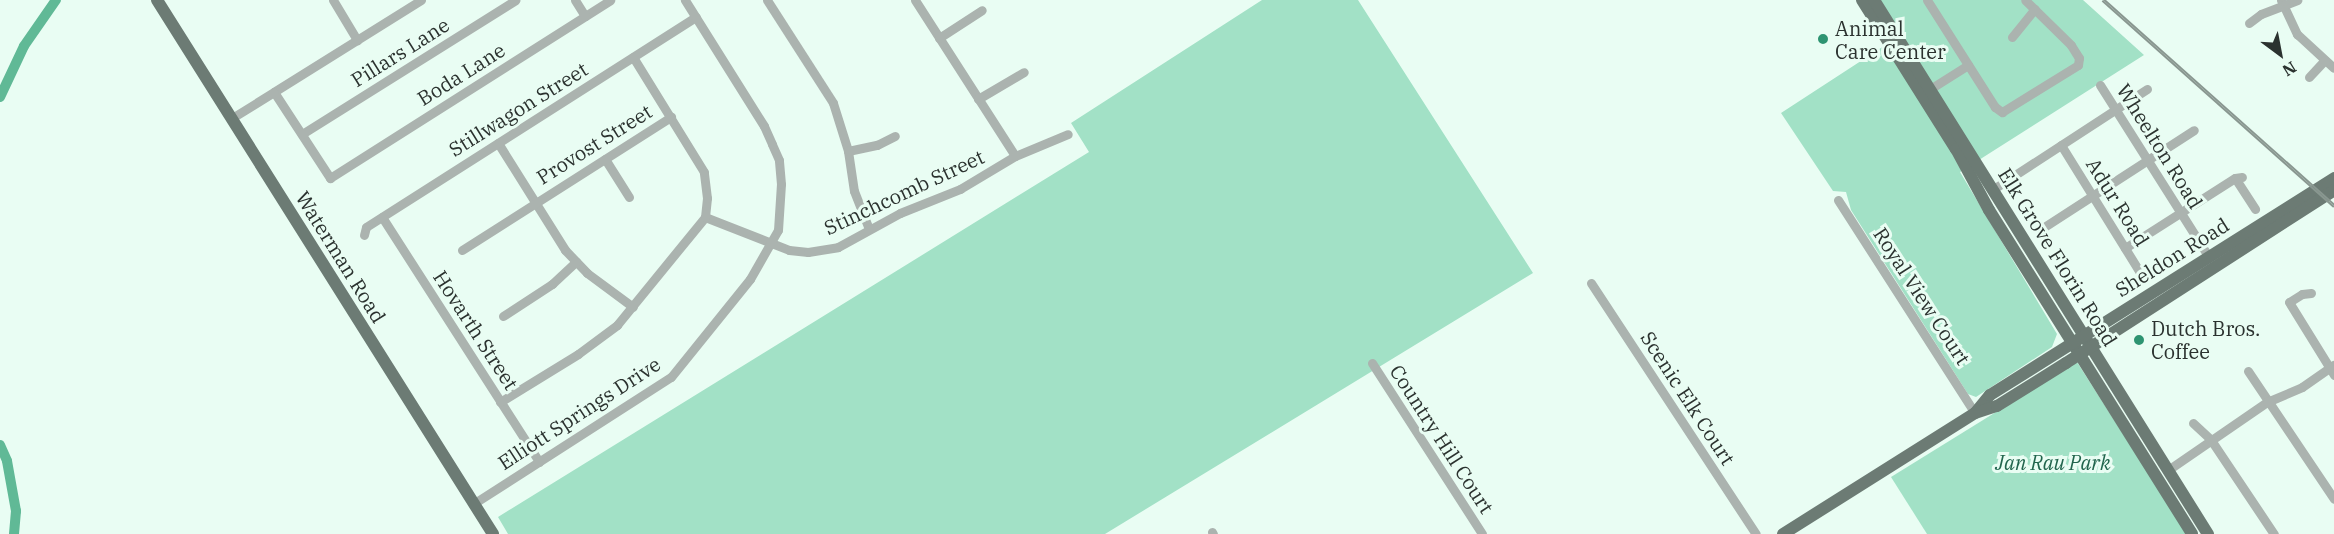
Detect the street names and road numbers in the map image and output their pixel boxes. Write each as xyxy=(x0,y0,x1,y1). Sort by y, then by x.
street label: Pillars Lane xyxy=(346,12,454,92)
street label: Boda Lane xyxy=(413,38,509,110)
street label: Stillwagon Street xyxy=(444,57,592,161)
street label: Wheelton Road xyxy=(2112,79,2208,213)
street label: Provost Street xyxy=(532,99,656,189)
street label: Stinchcomb Street xyxy=(820,144,988,240)
street label: Adur Road xyxy=(2081,154,2155,250)
street label: Elk Grove Florin Road xyxy=(1993,164,2123,350)
street label: Waterman Road xyxy=(291,187,391,327)
street label: Sheldon Road xyxy=(2111,213,2233,301)
street label: Royal View Court xyxy=(1869,223,1975,369)
street label: Hovarth Street xyxy=(428,266,524,394)
street label: Scenic Elk Court xyxy=(1636,327,1740,469)
street label: Elliott Springs Drive xyxy=(493,352,665,474)
street label: Country Hill Court xyxy=(1385,360,1499,518)

